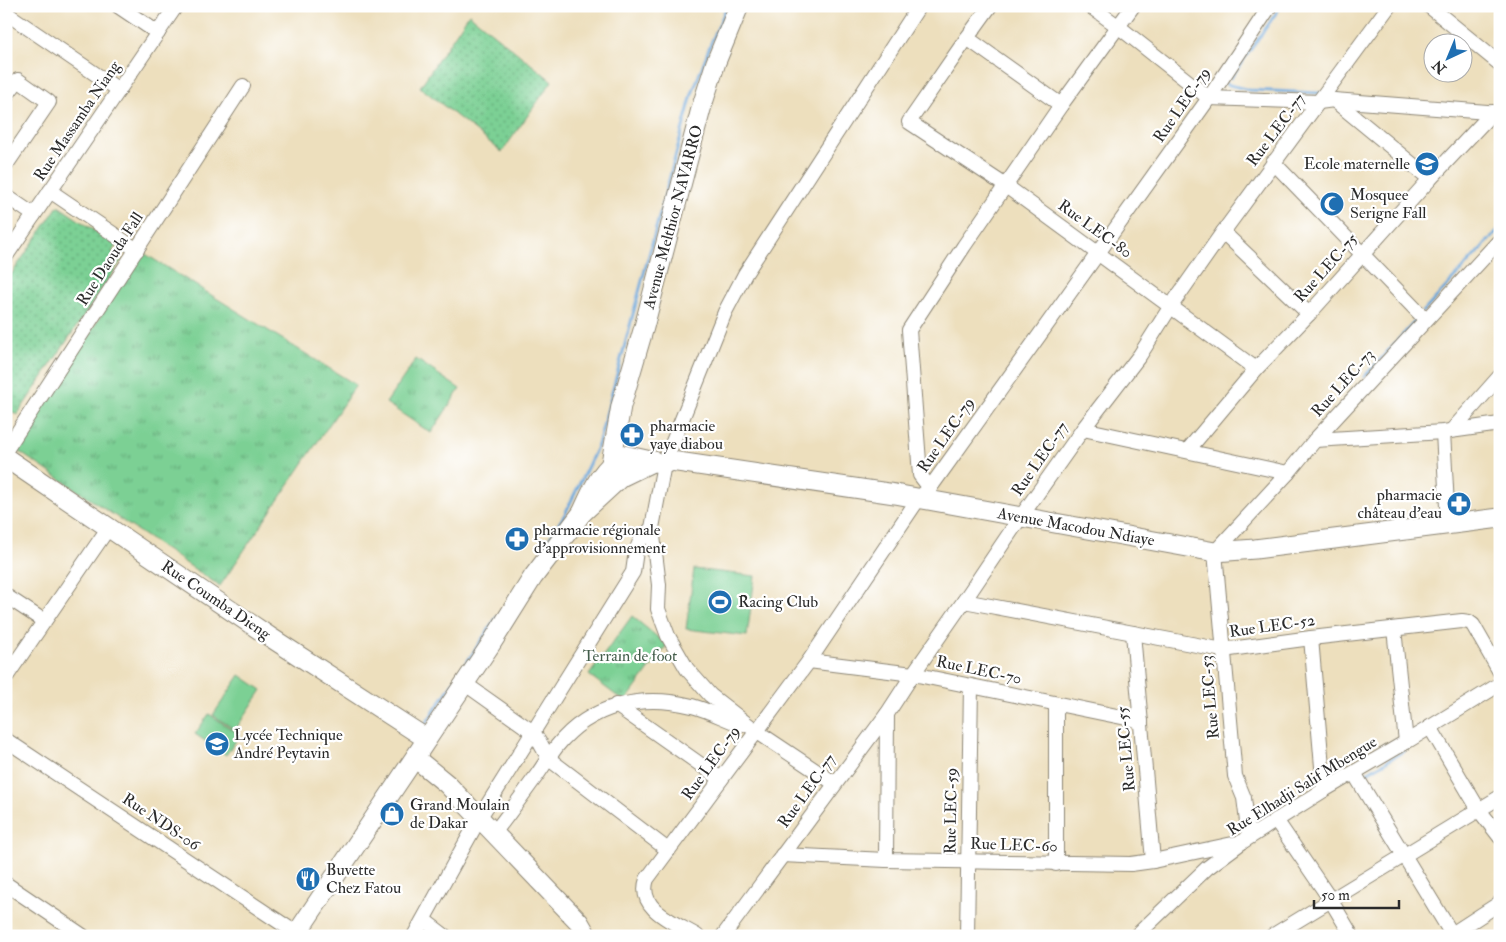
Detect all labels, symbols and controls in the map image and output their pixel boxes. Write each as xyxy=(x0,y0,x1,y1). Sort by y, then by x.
north arrow xyxy=(1424,32,1474,82)
street label: Rue Massamba Niang xyxy=(29,56,125,185)
text: N xyxy=(1429,56,1450,78)
street label: Rue LEC-79 xyxy=(1149,64,1215,146)
street label: Rue LEC-77 xyxy=(1242,89,1310,170)
street label: Avenue Melthior NAVARRO xyxy=(639,123,707,312)
school or university icon: Ecole maternelle xyxy=(1414,151,1440,177)
place label: Ecole maternelle xyxy=(1304,154,1410,174)
place label: Mosquee Serigne Fall xyxy=(1350,185,1426,223)
mosque icon: Mosquee Serigne Fall xyxy=(1319,191,1345,217)
street label: Rue LEC-80 xyxy=(1054,195,1136,263)
street label: Rue Daouda Fall xyxy=(72,209,148,309)
street label: Rue LEC-75 xyxy=(1290,229,1362,307)
street label: Rue LEC-73 xyxy=(1307,345,1379,421)
street label: Rue LEC-79 xyxy=(913,394,979,476)
place label: pharmacie yaye diabou xyxy=(649,416,723,454)
street label: Rue LEC-77 xyxy=(1007,418,1073,500)
pharmacy icon: pharmacie yaye diabou xyxy=(619,422,645,448)
place label: pharmacie château d'eau xyxy=(1357,485,1442,523)
pharmacy icon: pharmacie château d'eau xyxy=(1446,491,1472,517)
street label: Avenue Macodou Ndiaye xyxy=(995,503,1156,551)
place label: pharmacie régionale d'approvisionnement xyxy=(533,520,666,559)
pharmacy icon: pharmacie régionale d'approvisionnement xyxy=(504,526,530,552)
street label: Rue Coumba Dieng xyxy=(158,556,275,645)
sports icon: Racing Club xyxy=(707,589,733,615)
place label: Racing Club xyxy=(738,592,818,612)
street label: Rue LEC-52 xyxy=(1228,610,1316,642)
park label: Terrain de foot xyxy=(583,646,677,666)
street label: Rue LEC-70 xyxy=(935,651,1023,689)
street label: Rue LEC-53 xyxy=(1196,654,1224,740)
street label: Rue LEC-55 xyxy=(1112,706,1140,792)
street label: Rue LEC-79 xyxy=(677,722,745,804)
place label: Lycée Technique André Peytavin xyxy=(233,725,343,763)
school or university icon: Lycée Technique André Peytavin xyxy=(204,731,230,757)
street label: Rue Elhadji Salif Mbengue xyxy=(1223,731,1381,840)
street label: Rue LEC-77 xyxy=(774,750,841,832)
street label: Rue LEC-59 xyxy=(940,768,962,854)
street label: Rue NDS-06 xyxy=(119,789,204,856)
place label: Grand Moulain de Dakar xyxy=(410,795,510,833)
shop icon: Grand Moulain de Dakar xyxy=(379,801,405,827)
street label: Rue LEC-60 xyxy=(970,833,1058,857)
place label: Buvette Chez Fatou xyxy=(326,860,401,898)
restaurant icon: Buvette Chez Fatou xyxy=(295,866,321,892)
scale bar xyxy=(1314,877,1398,909)
text: 50 m xyxy=(1321,886,1350,905)

